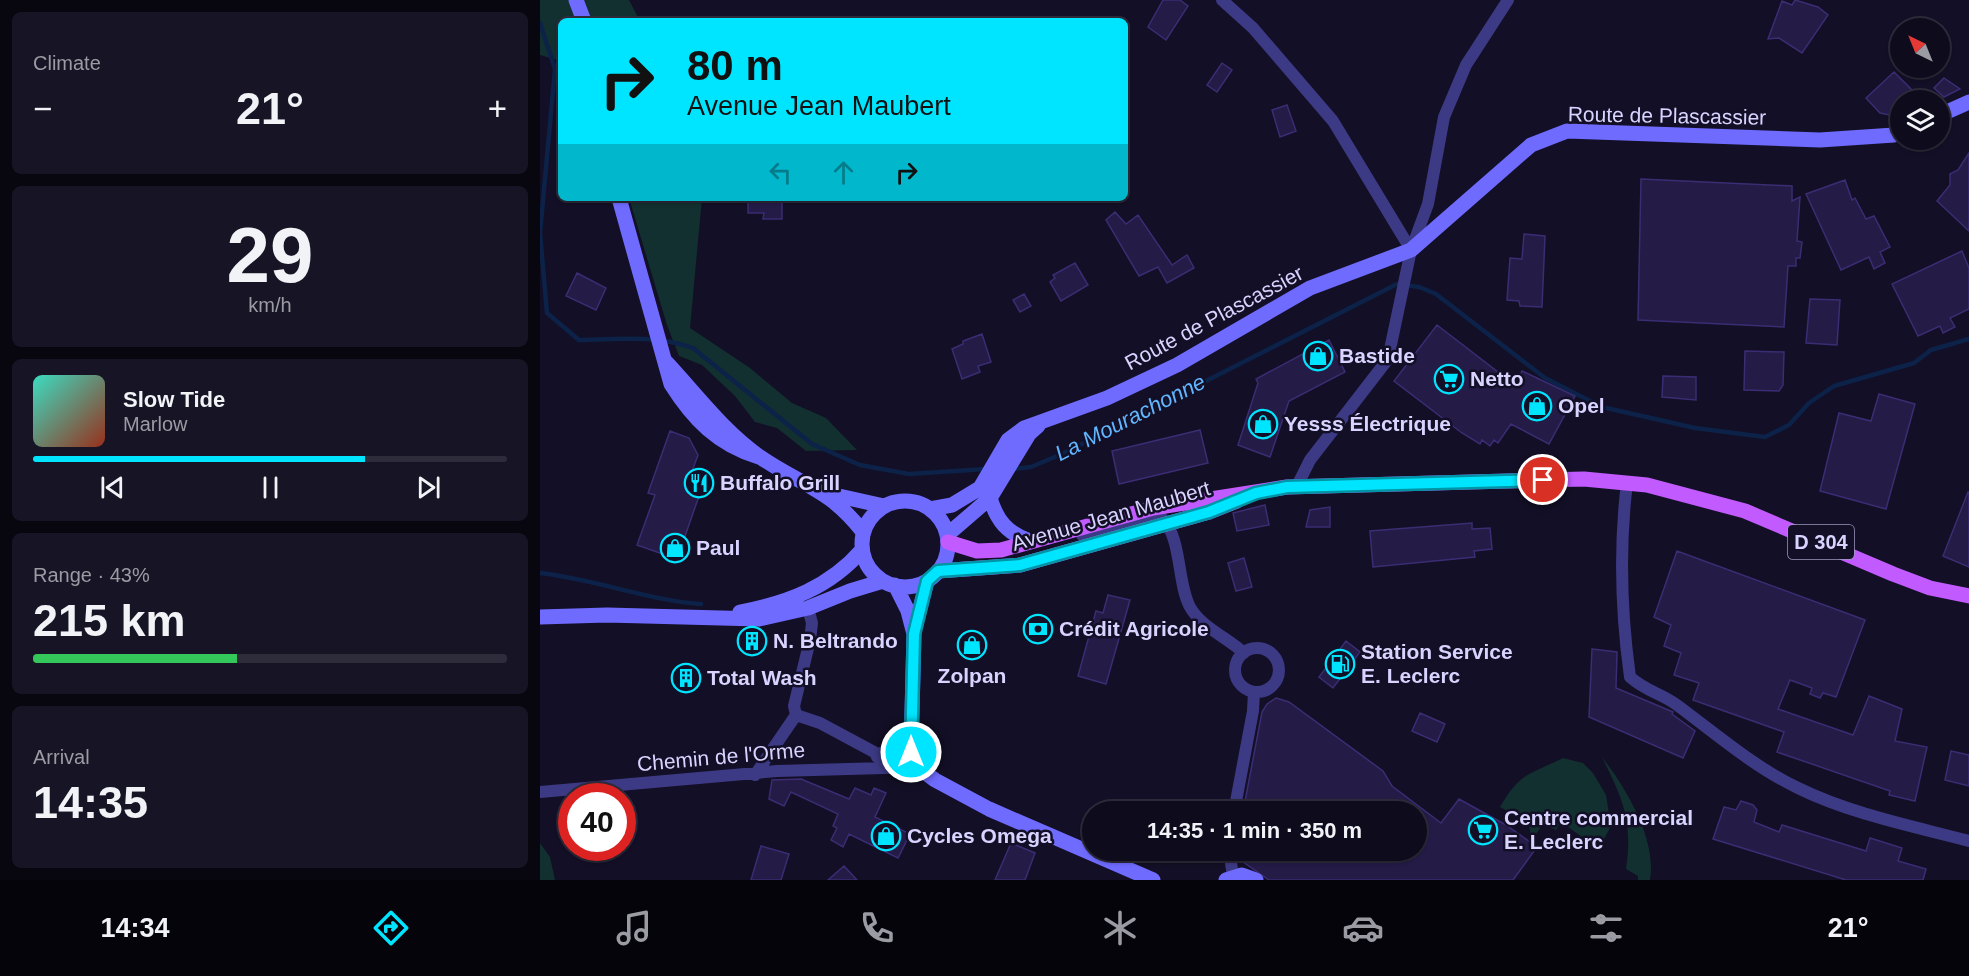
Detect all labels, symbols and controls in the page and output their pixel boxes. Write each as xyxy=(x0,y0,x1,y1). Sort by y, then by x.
north arrow xyxy=(1890,18,1950,78)
map controls xyxy=(1890,18,1950,150)
icon: right xyxy=(588,42,666,120)
text: 80 m xyxy=(687,42,783,89)
text: Climate xyxy=(33,52,101,74)
text: 21° xyxy=(236,83,304,134)
text: − xyxy=(33,90,52,127)
text: + xyxy=(488,90,507,127)
button: layers xyxy=(1890,90,1950,150)
text: Avenue Jean Maubert xyxy=(687,91,951,121)
street label: Route de Plascassier xyxy=(1568,102,1766,129)
icon: left xyxy=(764,156,797,189)
icon: ahead xyxy=(827,156,860,189)
icon: right xyxy=(890,156,923,189)
text: 29 xyxy=(227,211,313,299)
street label: Route de Plascassier xyxy=(1121,261,1307,374)
text: km/h xyxy=(248,294,292,316)
shop icon: Bastide xyxy=(1302,340,1334,372)
place label: Bastide xyxy=(1339,344,1415,367)
supermarket icon: Netto xyxy=(1433,363,1465,395)
place label: Netto xyxy=(1470,367,1524,390)
water label: La Mourachonne xyxy=(1051,369,1209,466)
text: Slow Tide xyxy=(123,387,225,412)
shop icon: Opel xyxy=(1521,390,1553,422)
place label: Opel xyxy=(1558,394,1605,417)
shop icon: Yesss Électrique xyxy=(1247,408,1279,440)
place label: Yesss Électrique xyxy=(1284,412,1451,435)
text: Marlow xyxy=(123,413,187,435)
pin xyxy=(1517,454,1568,505)
icon: arrive xyxy=(1526,463,1559,496)
restaurant icon: Buffalo Grill xyxy=(683,467,715,499)
icon: previous xyxy=(96,471,129,504)
icon: pause xyxy=(254,471,287,504)
icon: next xyxy=(412,471,445,504)
place label: Buffalo Grill xyxy=(720,471,840,494)
street label: Avenue Jean Maubert xyxy=(1009,476,1213,555)
road number: D 304 xyxy=(1788,525,1854,559)
shop icon: Paul xyxy=(659,532,691,564)
place label: Paul xyxy=(696,536,740,559)
text: Range · 43% xyxy=(33,564,150,586)
text: 215 km xyxy=(33,595,186,646)
bank icon: Crédit Agricole xyxy=(1022,613,1054,645)
place label: Crédit Agricole xyxy=(1059,617,1209,640)
building icon: N. Beltrando xyxy=(736,625,768,657)
place label: N. Beltrando xyxy=(773,629,898,652)
shop icon: Zolpan xyxy=(956,629,988,661)
place label: Station Service E. Leclerc xyxy=(1361,640,1513,687)
fuel station icon: Station Service E. Leclerc xyxy=(1324,648,1356,680)
building icon: Total Wash xyxy=(670,662,702,694)
place label: Zolpan xyxy=(938,664,1006,687)
place label: Total Wash xyxy=(707,666,817,689)
position arrow xyxy=(879,720,943,784)
street label: Chemin de l'Orme xyxy=(636,738,806,775)
text: Arrival xyxy=(33,746,90,768)
text: 14:35 xyxy=(33,777,148,828)
speed limit sign: 40 xyxy=(558,783,636,861)
place label: Centre commercial E. Leclerc xyxy=(1504,806,1693,853)
supermarket icon: Centre commercial E. Leclerc xyxy=(1467,814,1499,846)
text: 14:35 · 1 min · 350 m xyxy=(1147,818,1362,843)
shop icon: Cycles Omega xyxy=(870,820,902,852)
place label: Cycles Omega xyxy=(907,824,1052,847)
icon: directions xyxy=(370,907,412,949)
icon: music xyxy=(613,907,655,949)
icon: phone xyxy=(856,907,898,949)
icon: climate xyxy=(1099,907,1141,949)
icon: car xyxy=(1342,907,1384,949)
icon: filters xyxy=(1585,907,1627,949)
text: 14:34 xyxy=(100,913,170,943)
text: 21° xyxy=(1828,913,1868,943)

